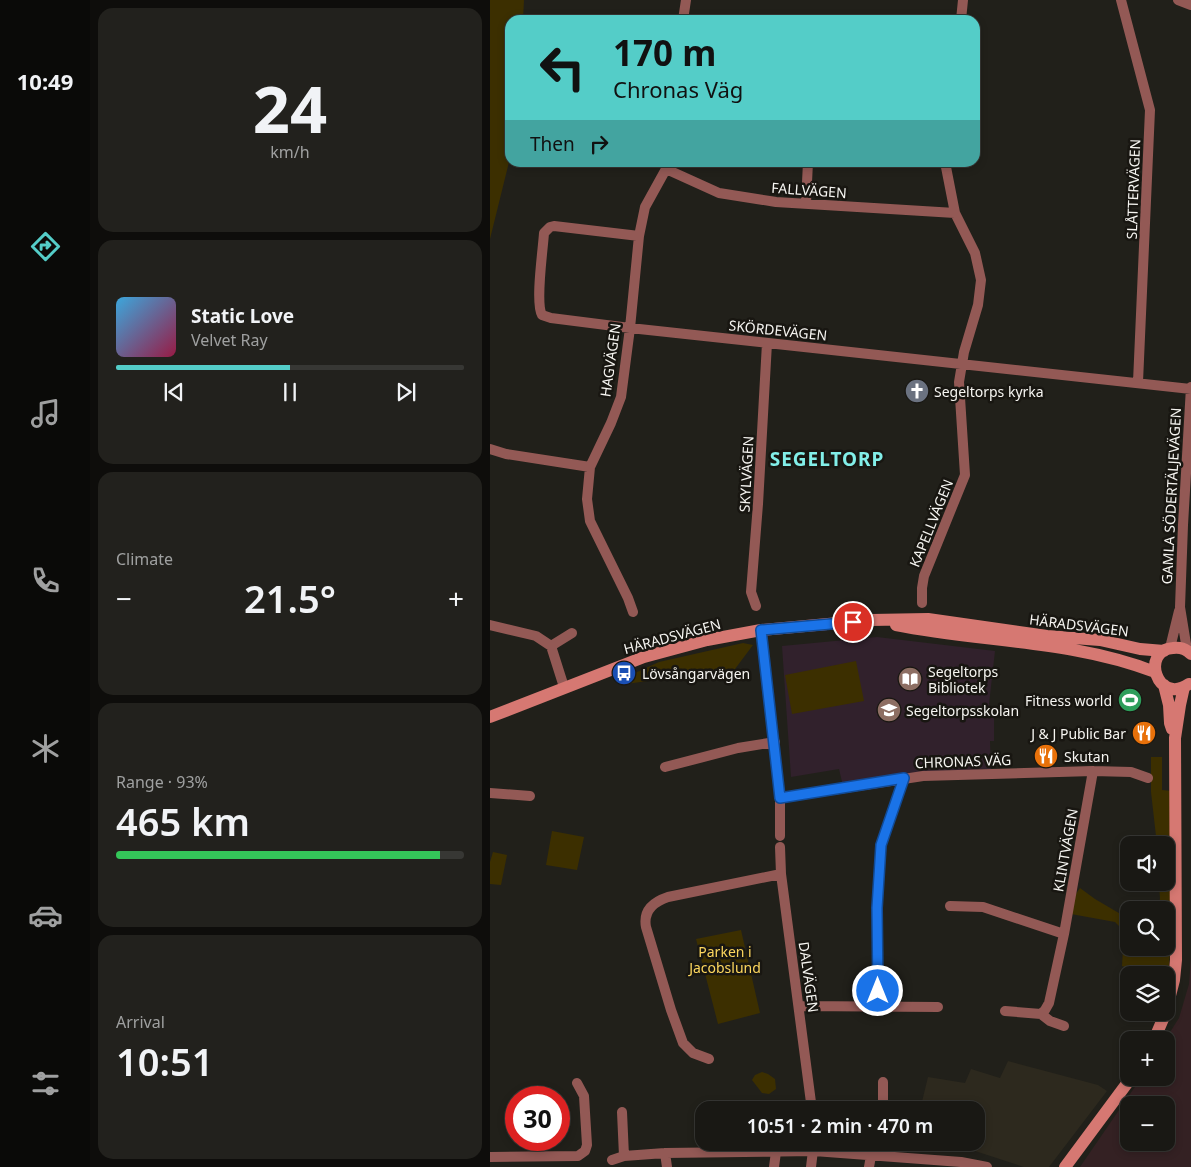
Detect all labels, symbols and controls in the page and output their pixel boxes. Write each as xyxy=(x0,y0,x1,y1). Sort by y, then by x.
text: 170 m xyxy=(613,29,716,76)
icon: left xyxy=(530,35,595,100)
text: 24 xyxy=(253,64,327,152)
text: 10:49 xyxy=(17,66,73,96)
text: Chronas Väg xyxy=(613,74,743,104)
icon: right xyxy=(585,130,613,158)
text: Then xyxy=(530,131,575,157)
street label: SLÅTTERVÄGEN xyxy=(1122,138,1144,240)
text: km/h xyxy=(270,141,310,163)
street label: FALLVÄGEN xyxy=(771,178,847,202)
icon: directions xyxy=(28,229,63,264)
text: Static Love xyxy=(191,303,294,329)
street label: SKÖRDEVÄGEN xyxy=(728,315,828,345)
street label: HAGVÄGEN xyxy=(595,322,625,398)
text: Velvet Ray xyxy=(191,329,268,351)
icon: previous xyxy=(160,378,188,406)
icon: pause xyxy=(276,378,304,406)
icon: next xyxy=(392,378,420,406)
church icon: Segeltorps kyrka xyxy=(904,378,930,404)
place label: Segeltorps kyrka xyxy=(934,382,1044,401)
icon: music xyxy=(28,396,63,431)
street label: GAMLA SÖDERTÄLJEVÄGEN xyxy=(1157,407,1185,585)
street label: SKYLVÄGEN xyxy=(735,435,757,513)
district label: SEGELTORP xyxy=(770,446,884,472)
street label: KAPELLVÄGEN xyxy=(905,476,957,570)
text: Climate xyxy=(116,548,173,570)
icon: phone xyxy=(28,563,63,598)
text: 21.5° xyxy=(244,572,336,624)
text: − xyxy=(116,579,132,617)
text: + xyxy=(448,579,464,617)
pin xyxy=(832,601,874,643)
icon: arrive xyxy=(839,608,867,636)
street label: HÄRADSVÄGEN xyxy=(1028,609,1130,641)
street label: HÄRADSVÄGEN xyxy=(621,614,723,658)
bus stop icon: Lövsångarvägen xyxy=(611,660,637,686)
place label: Segeltorps Bibliotek xyxy=(928,662,999,697)
place label: Lövsångarvägen xyxy=(642,664,750,683)
library icon: Segeltorps Bibliotek xyxy=(897,666,923,692)
sports icon: Fitness world xyxy=(1117,687,1143,713)
place label: Fitness world xyxy=(1025,691,1112,710)
school or university icon: Segeltorpsskolan xyxy=(876,697,902,723)
place label: Segeltorpsskolan xyxy=(906,701,1019,720)
restaurant icon: J & J Public Bar xyxy=(1131,720,1157,746)
place label: J & J Public Bar xyxy=(1029,724,1126,743)
icon: climate xyxy=(28,731,63,766)
restaurant icon: Skutan xyxy=(1033,743,1059,769)
place label: Skutan xyxy=(1064,747,1109,766)
street label: CHRONAS VÄG xyxy=(914,750,1012,772)
text: Range · 93% xyxy=(116,771,208,793)
text: 465 km xyxy=(116,795,250,847)
street label: KLINTVÄGEN xyxy=(1048,807,1082,893)
map controls xyxy=(1120,836,1175,1151)
button: sound xyxy=(1120,836,1175,891)
icon: car xyxy=(28,898,63,933)
button: search xyxy=(1120,901,1175,956)
street label: DALVÄGEN xyxy=(795,940,823,1014)
park label: Parken i Jacobslund xyxy=(687,942,761,977)
position arrow xyxy=(851,964,903,1016)
button: layers xyxy=(1120,966,1175,1021)
text: Arrival xyxy=(116,1011,165,1033)
button: + xyxy=(1120,1031,1175,1086)
text: 10:51 xyxy=(116,1035,213,1087)
icon: filters xyxy=(28,1066,63,1101)
speed limit sign: 30 xyxy=(505,1086,570,1151)
button: − xyxy=(1120,1096,1175,1151)
text: 10:51 · 2 min · 470 m xyxy=(747,1113,933,1139)

